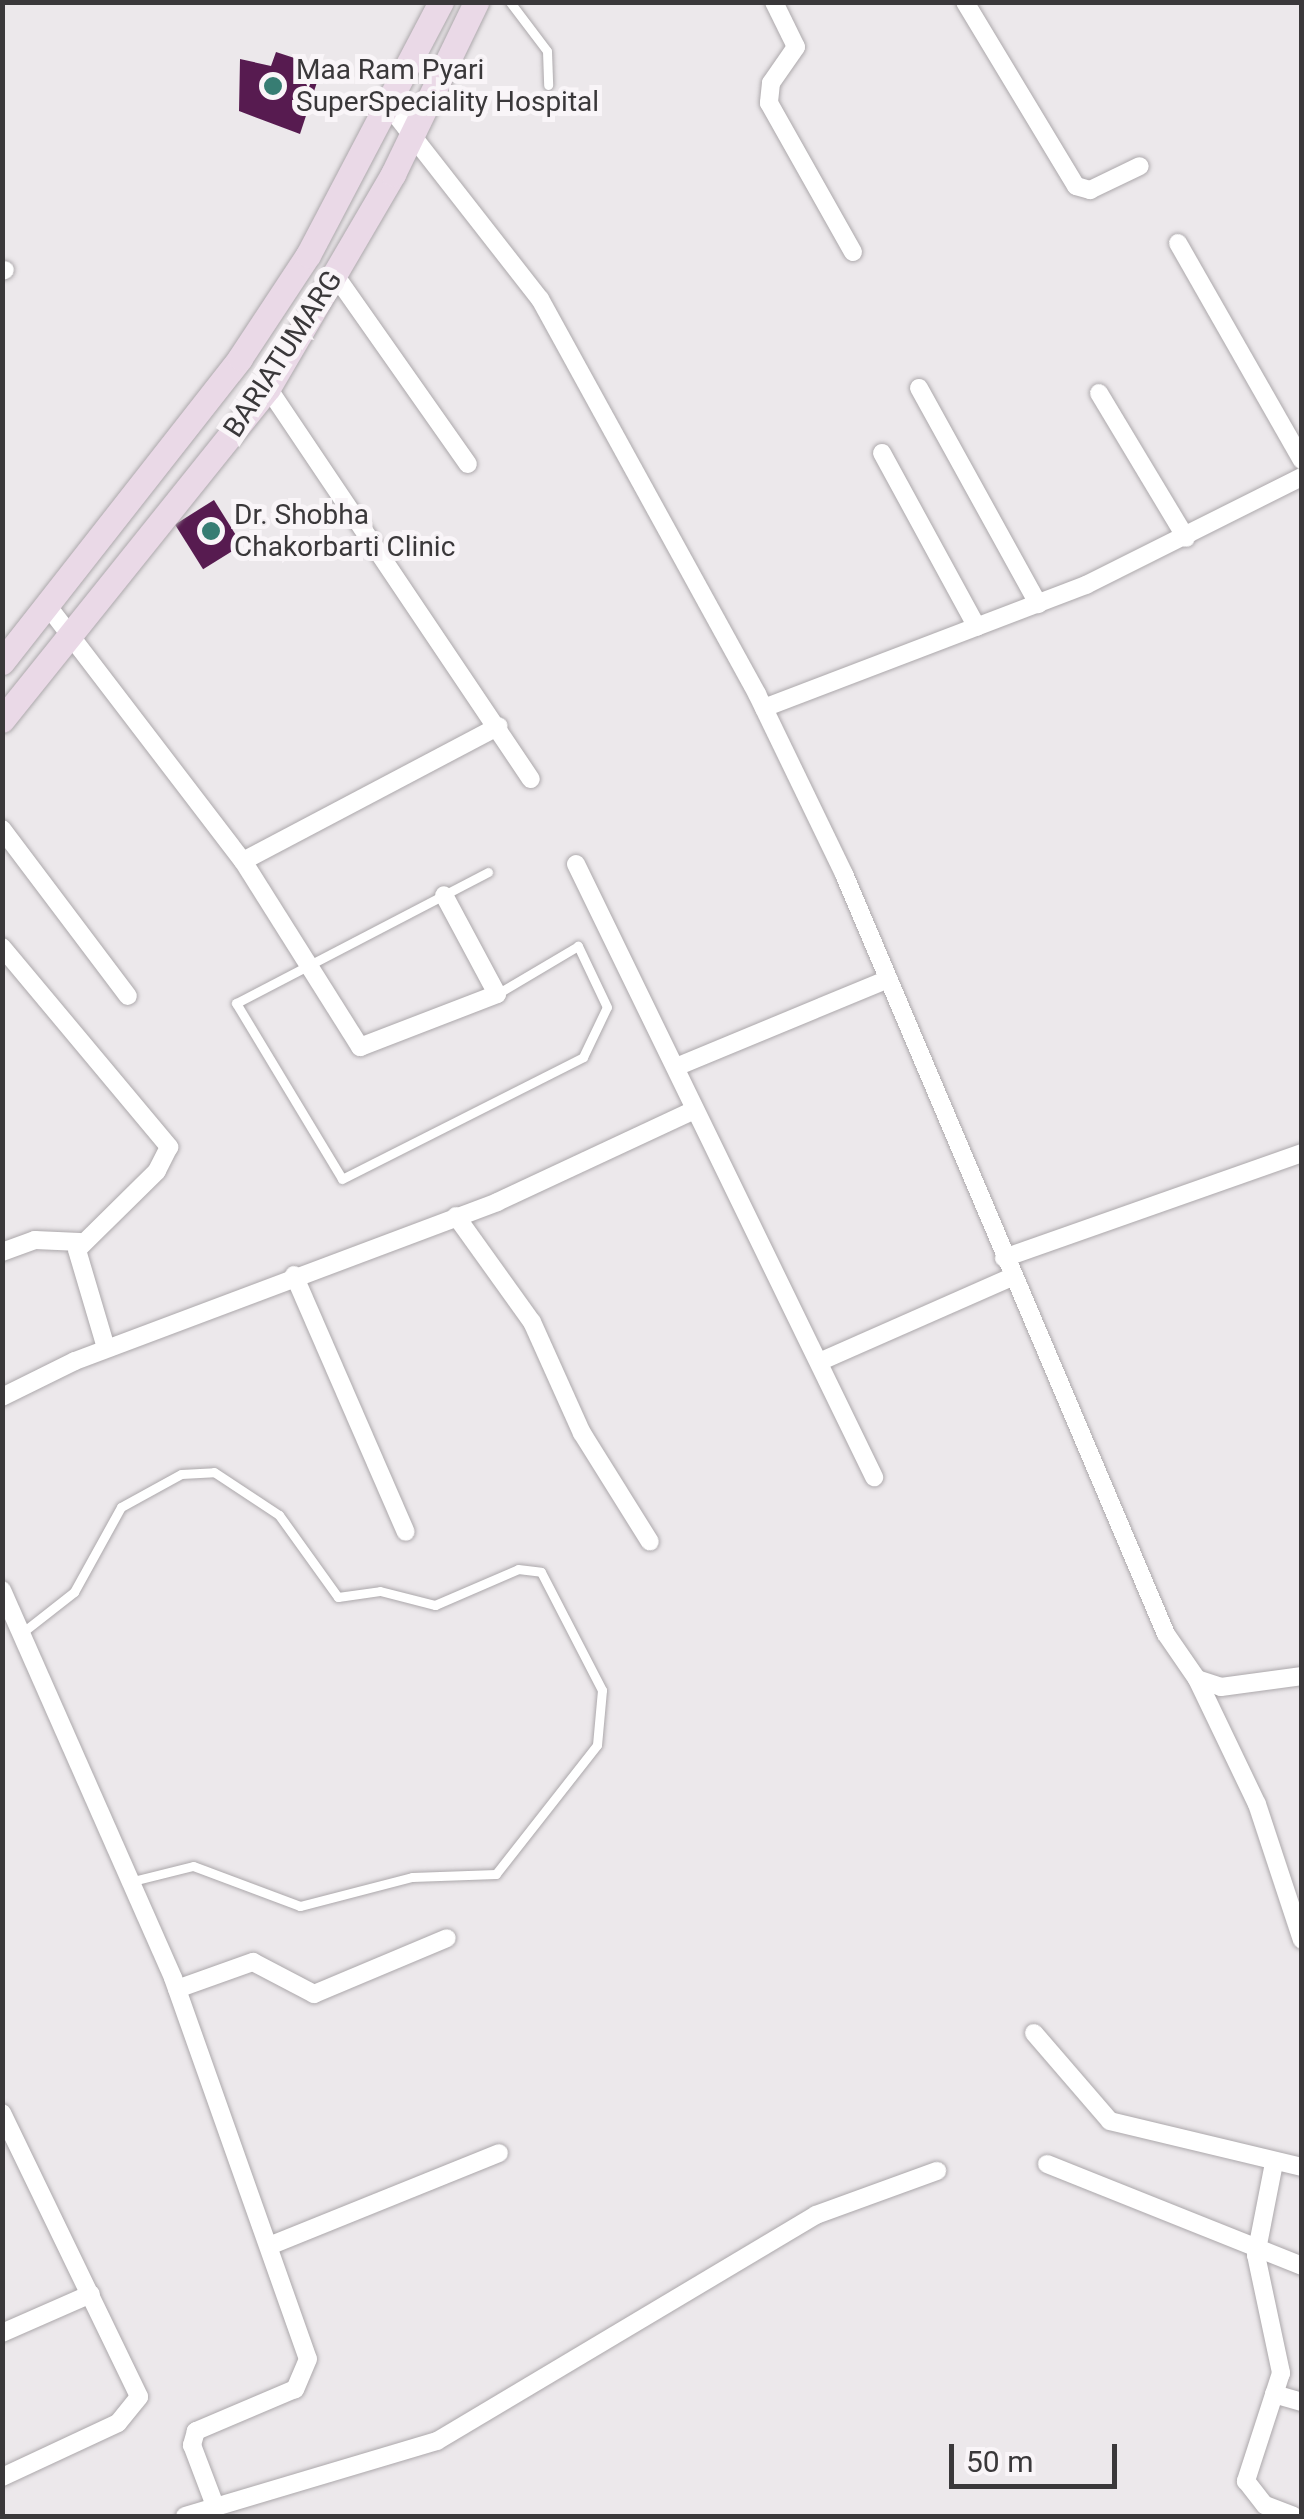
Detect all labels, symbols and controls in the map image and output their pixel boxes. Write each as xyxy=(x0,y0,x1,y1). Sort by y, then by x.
place label: Maa Ram Pyari SuperSpeciality Hospital xyxy=(296,53,599,119)
marker: Maa Ram Pyari SuperSpeciality Hospital xyxy=(260,73,286,99)
street label: BARIATUMARG xyxy=(217,265,349,443)
place label: Dr. Shobha Chakorbarti Clinic xyxy=(234,498,455,564)
marker: Dr. Shobha Chakorbarti Clinic xyxy=(198,518,224,544)
scale bar xyxy=(954,2424,1122,2486)
text: 50 m xyxy=(966,2444,1033,2479)

